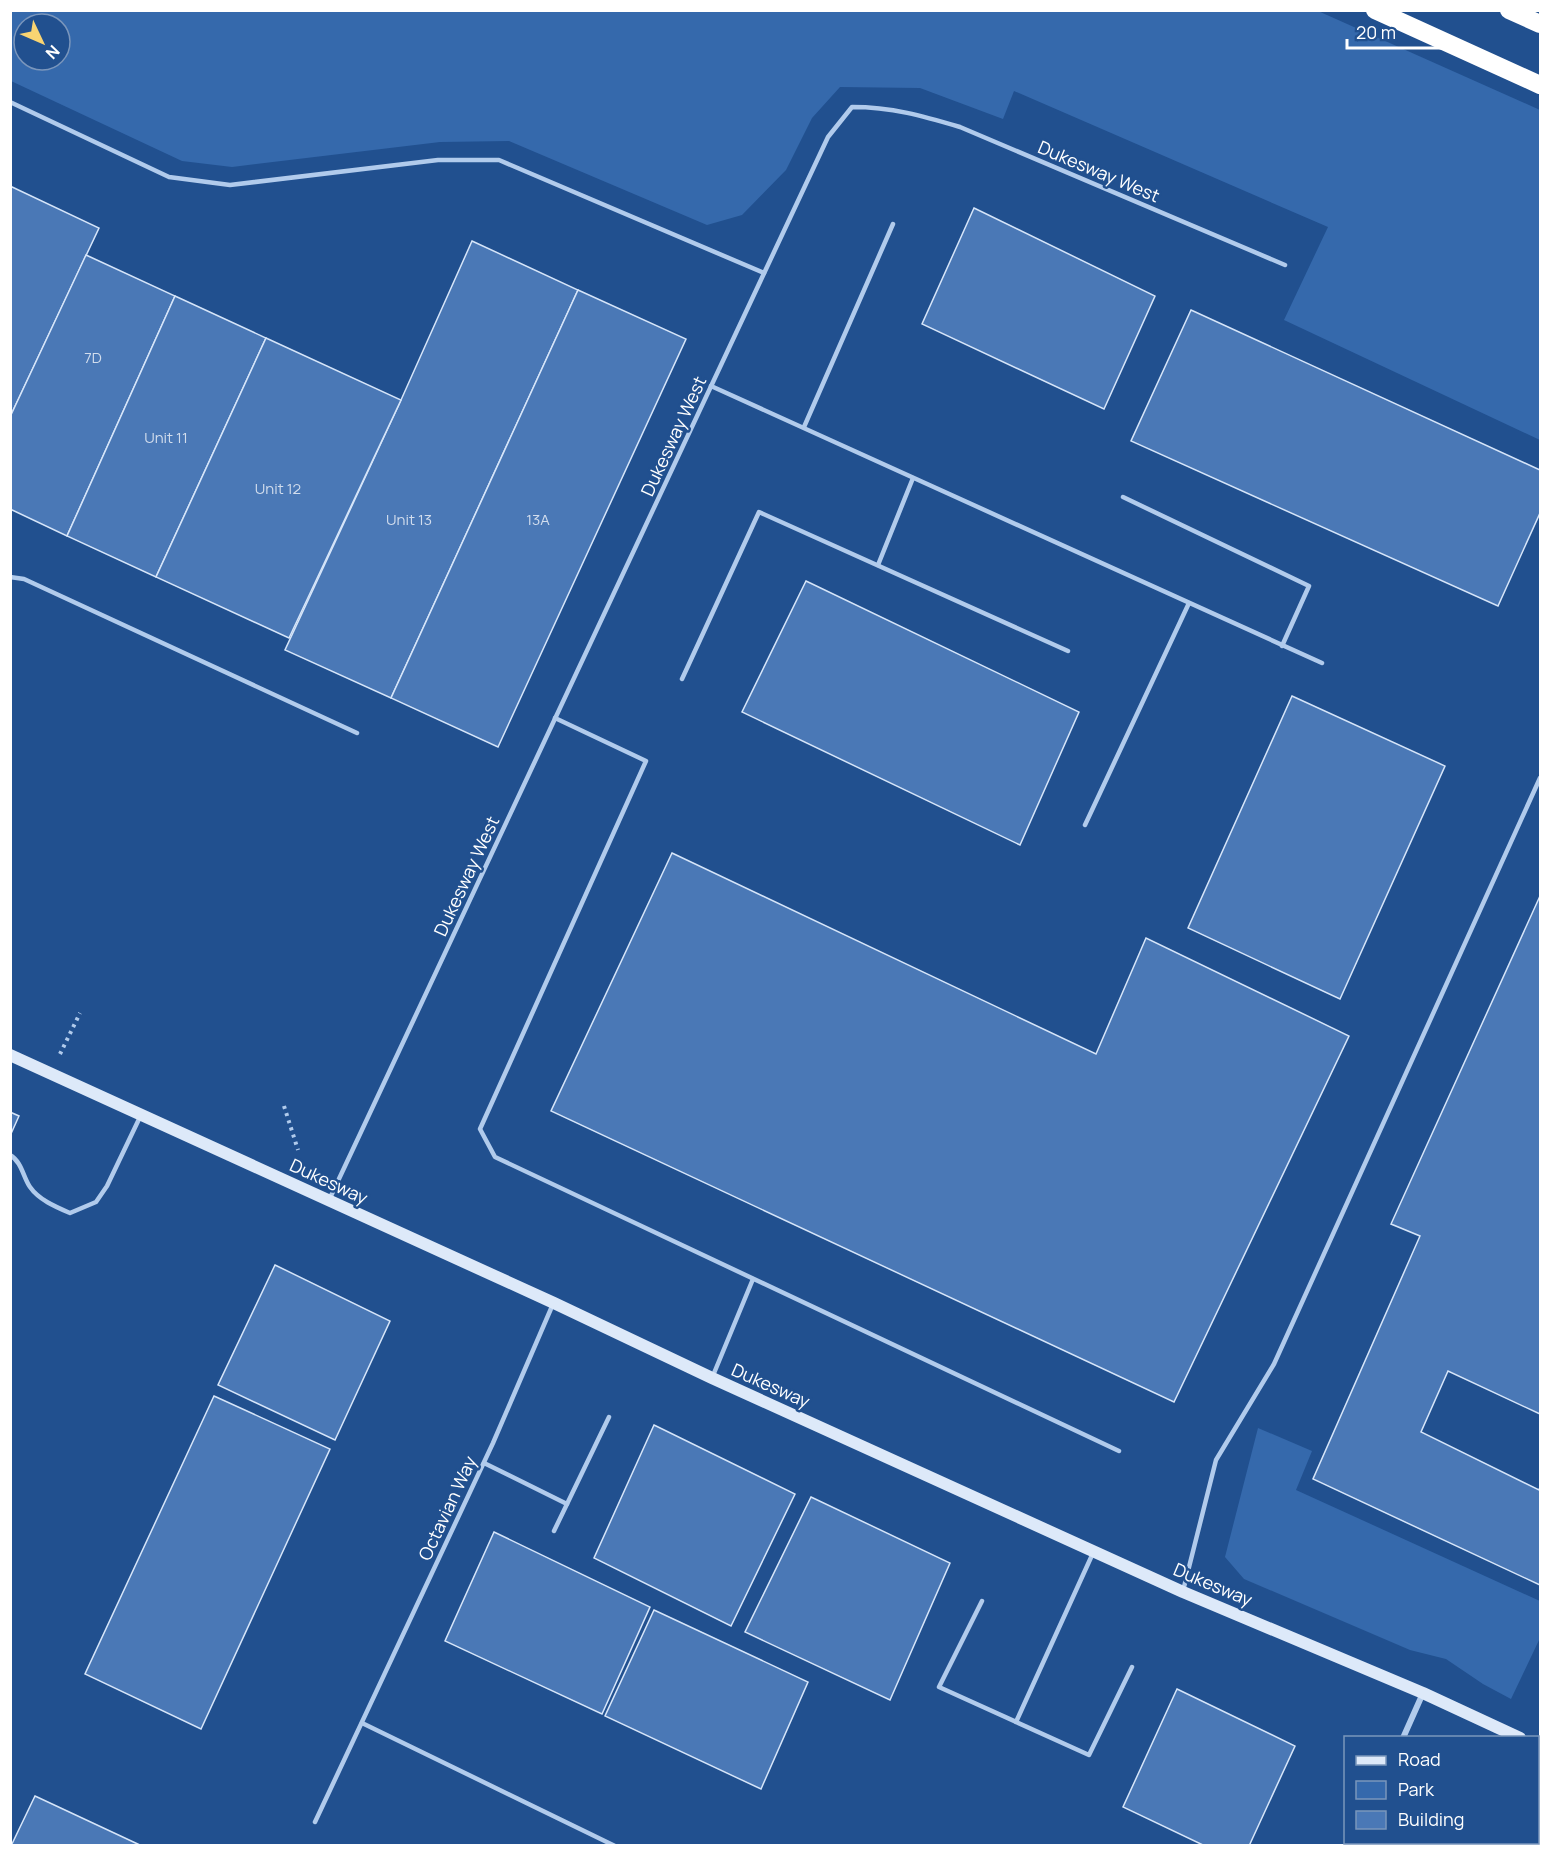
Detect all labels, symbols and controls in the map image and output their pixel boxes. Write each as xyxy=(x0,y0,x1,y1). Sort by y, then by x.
north arrow xyxy=(12,12,72,72)
scale bar xyxy=(1347,12,1452,50)
text: 20 m xyxy=(1356,20,1396,44)
text: N xyxy=(41,41,65,64)
street label: Dukesway West xyxy=(1035,135,1163,207)
house number: 7D xyxy=(84,347,102,368)
street label: Dukesway West xyxy=(635,372,711,500)
house number: Unit 11 xyxy=(144,427,188,448)
house number: Unit 12 xyxy=(255,478,301,499)
house number: Unit 13 xyxy=(386,509,432,530)
house number: 13A xyxy=(526,509,550,530)
street label: Dukesway West xyxy=(428,812,504,940)
street label: Dukesway xyxy=(286,1153,372,1210)
street label: Dukesway xyxy=(728,1357,814,1413)
street label: Octavian Way xyxy=(412,1452,482,1564)
street label: Dukesway xyxy=(1170,1557,1257,1612)
legend xyxy=(1344,1736,1539,1844)
text: Road xyxy=(1398,1747,1441,1771)
text: Park xyxy=(1398,1777,1435,1801)
text: Building xyxy=(1398,1807,1464,1831)

